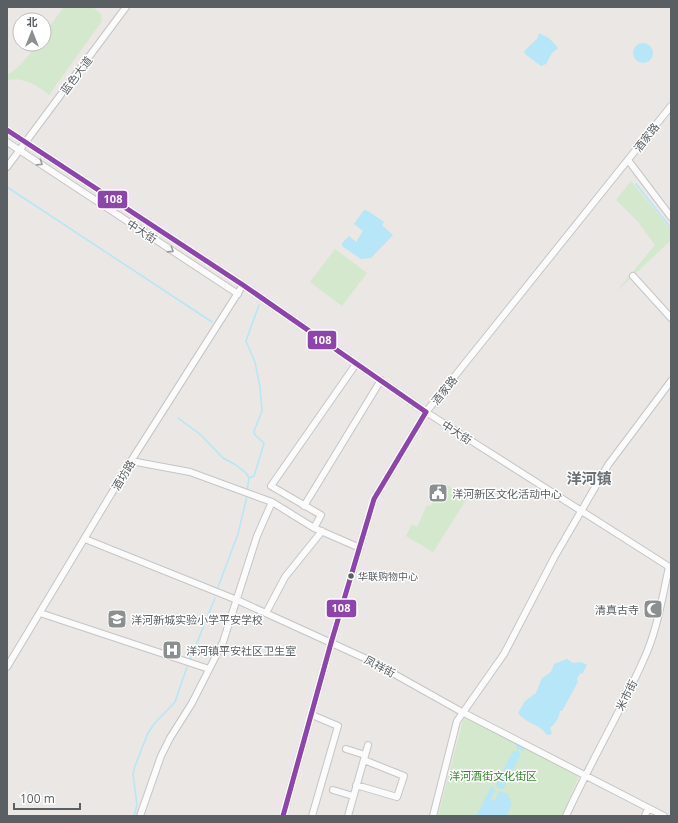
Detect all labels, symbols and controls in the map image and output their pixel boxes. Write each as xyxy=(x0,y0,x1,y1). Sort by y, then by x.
north arrow xyxy=(12,12,52,52)
text: 北 xyxy=(27,14,38,29)
street label: 蓝色大道 xyxy=(57,53,95,97)
street label: 酒家路 xyxy=(630,119,662,155)
one-way arrow xyxy=(35,158,42,165)
line badge: 108 xyxy=(97,190,128,209)
text: 108 xyxy=(104,191,122,206)
street label: 中大街 xyxy=(124,216,160,246)
one-way arrow xyxy=(167,245,174,252)
line badge: 108 xyxy=(307,330,337,350)
text: 108 xyxy=(313,332,331,347)
street label: 酒家路 xyxy=(428,372,460,408)
street label: 中大街 xyxy=(439,417,475,447)
street label: 酒坊路 xyxy=(108,457,138,493)
district label: 洋河镇 xyxy=(566,468,612,488)
public building icon: 洋河新区文化活动中心 xyxy=(427,482,449,504)
place label: 洋河新区文化活动中心 xyxy=(452,486,562,501)
place label: 华联购物中心 xyxy=(358,569,418,583)
marker: 华联购物中心 xyxy=(346,571,356,581)
mosque icon: 清真古寺 xyxy=(642,598,664,620)
line badge: 108 xyxy=(326,599,357,618)
text: 108 xyxy=(332,600,350,615)
place label: 清真古寺 xyxy=(595,602,639,617)
school or university icon: 洋河新城实验小学平安学校 xyxy=(106,608,128,630)
place label: 洋河新城实验小学平安学校 xyxy=(131,612,263,627)
hospital icon: 洋河镇平安社区卫生室 xyxy=(161,639,183,661)
place label: 洋河镇平安社区卫生室 xyxy=(186,643,296,658)
street label: 凤祥街 xyxy=(362,652,398,680)
street label: 米市街 xyxy=(612,677,640,713)
park label: 洋河酒街文化街区 xyxy=(449,768,537,783)
scale bar xyxy=(14,785,80,811)
text: 100 m xyxy=(20,790,55,807)

